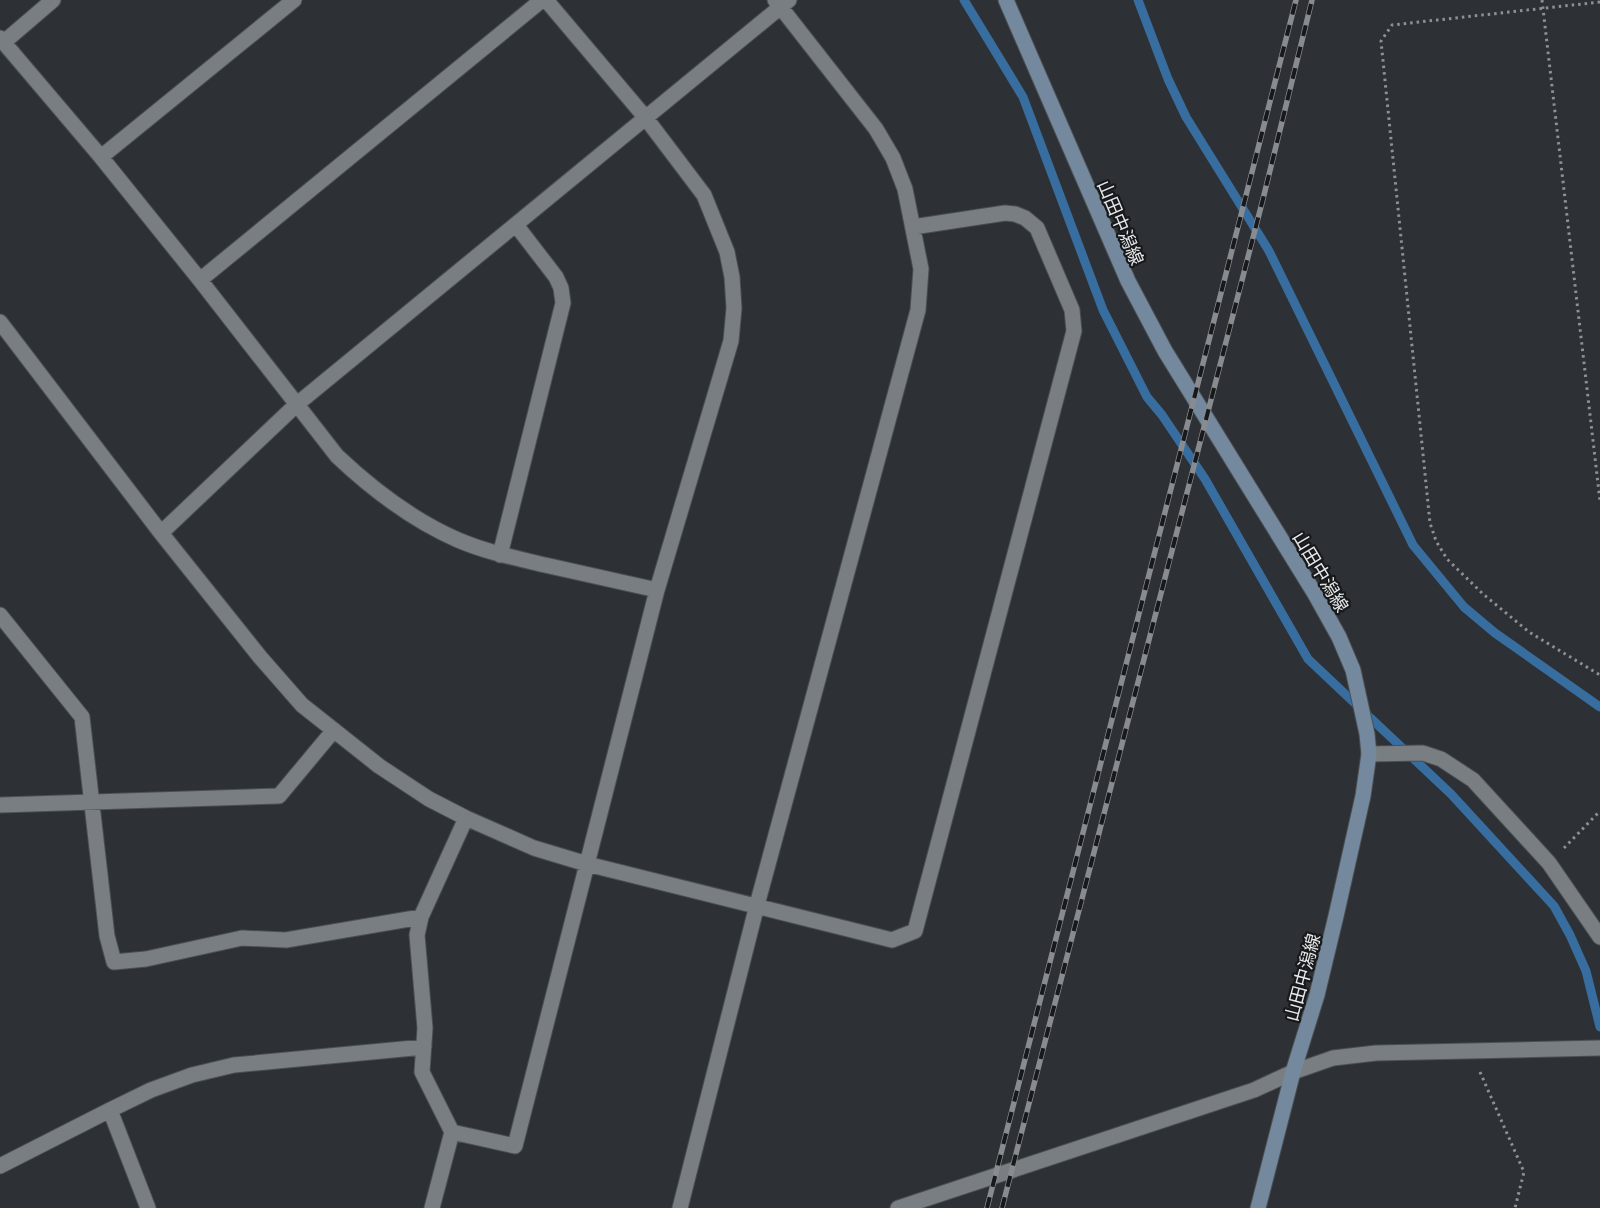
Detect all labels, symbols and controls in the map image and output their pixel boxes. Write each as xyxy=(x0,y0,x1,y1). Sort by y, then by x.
street label: 山田中潟線 xyxy=(1092,175,1152,269)
street label: 山田中潟線 xyxy=(1288,526,1356,616)
street label: 山田中潟線 xyxy=(1277,930,1325,1024)

